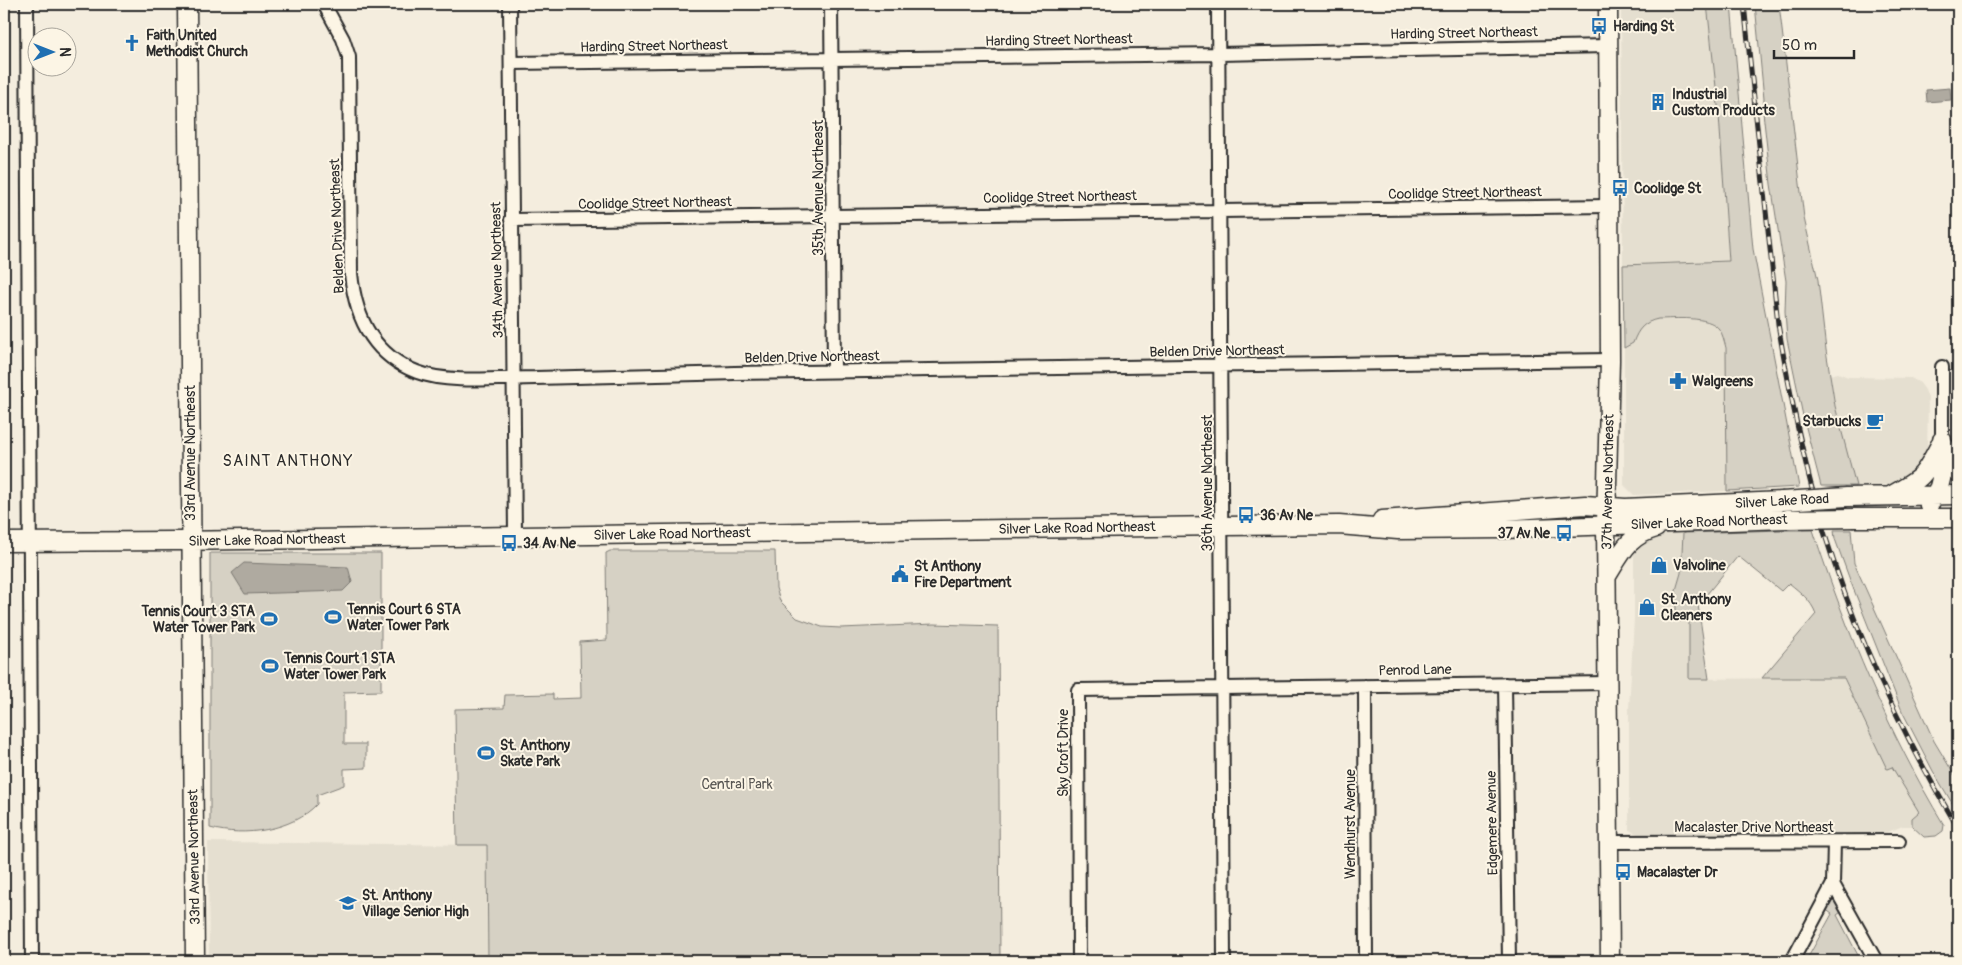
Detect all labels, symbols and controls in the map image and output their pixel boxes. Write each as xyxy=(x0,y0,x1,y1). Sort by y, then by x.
bus stop icon: Harding St xyxy=(1589,16,1609,36)
place label: Harding St xyxy=(1613,18,1674,35)
street label: Harding Street Northeast xyxy=(1390,23,1538,43)
place label: Faith United Methodist Church xyxy=(146,27,248,60)
north arrow xyxy=(28,28,78,78)
scale bar xyxy=(1774,28,1854,60)
street label: Harding Street Northeast xyxy=(985,30,1133,50)
church icon: Faith United Methodist Church xyxy=(122,33,142,53)
street label: Harding Street Northeast xyxy=(580,36,728,56)
text: 50 m xyxy=(1782,36,1817,55)
text: N xyxy=(56,47,73,57)
place label: Industrial Custom Products xyxy=(1672,86,1776,119)
building icon: Industrial Custom Products xyxy=(1648,92,1668,112)
street label: 35th Avenue Northeast xyxy=(810,120,827,256)
street label: Belden Drive Northeast xyxy=(326,158,348,294)
bus stop icon: Coolidge St xyxy=(1610,178,1630,198)
place label: Coolidge St xyxy=(1634,180,1701,197)
street label: Coolidge Street Northeast xyxy=(1388,183,1542,203)
street label: Coolidge Street Northeast xyxy=(983,187,1137,207)
street label: Coolidge Street Northeast xyxy=(578,193,732,213)
street label: 34th Avenue Northeast xyxy=(487,201,507,339)
street label: Belden Drive Northeast xyxy=(1149,341,1285,361)
street label: Belden Drive Northeast xyxy=(744,347,880,367)
pharmacy icon: Walgreens xyxy=(1668,371,1688,391)
place label: Walgreens xyxy=(1692,373,1754,390)
street label: 33rd Avenue Northeast xyxy=(182,385,199,521)
cafe icon: Starbucks xyxy=(1865,411,1885,431)
street label: 37th Avenue Northeast xyxy=(1598,413,1618,550)
place label: Starbucks xyxy=(1803,413,1862,430)
street label: 36th Avenue Northeast xyxy=(1199,414,1216,551)
district label: SAINT ANTHONY xyxy=(223,451,353,471)
street label: Silver Lake Road xyxy=(1734,490,1830,512)
bus stop icon: 36 Av Ne xyxy=(1236,505,1256,525)
place label: 36 Av Ne xyxy=(1260,507,1314,524)
street label: Silver Lake Road Northeast xyxy=(1630,511,1788,533)
street label: Silver Lake Road Northeast xyxy=(998,518,1156,538)
bus stop icon: 37 Av Ne xyxy=(1554,523,1574,543)
street label: Silver Lake Road Northeast xyxy=(593,524,751,544)
place label: 37 Av Ne xyxy=(1498,525,1551,542)
street label: Silver Lake Road Northeast xyxy=(188,530,346,550)
bus stop icon: 34 Av Ne xyxy=(499,533,519,553)
place label: 34 Av Ne xyxy=(523,535,577,552)
shop icon: Valvoline xyxy=(1649,555,1669,575)
place label: Valvoline xyxy=(1673,557,1727,574)
place label: St Anthony Fire Department xyxy=(914,558,1012,591)
public building icon: St Anthony Fire Department xyxy=(890,564,910,584)
place label: St. Anthony Cleaners xyxy=(1661,591,1731,624)
shop icon: St. Anthony Cleaners xyxy=(1637,597,1657,617)
place label: Tennis Court 6 STA Water Tower Park xyxy=(346,601,461,634)
place label: Tennis Court 3 STA Water Tower Park xyxy=(140,603,255,636)
sports icon: Tennis Court 6 STA Water Tower Park xyxy=(323,607,343,627)
sports icon: Tennis Court 3 STA Water Tower Park xyxy=(259,609,279,629)
place label: Tennis Court 1 STA Water Tower Park xyxy=(283,650,395,683)
sports icon: Tennis Court 1 STA Water Tower Park xyxy=(260,656,280,676)
street label: Penrod Lane xyxy=(1378,661,1452,679)
street label: Sky Croft Drive xyxy=(1055,709,1072,797)
place label: St. Anthony Skate Park xyxy=(500,737,570,770)
sports icon: St. Anthony Skate Park xyxy=(476,743,496,763)
street label: Wendhurst Avenue xyxy=(1342,769,1359,879)
street label: Edgemere Avenue xyxy=(1483,770,1501,876)
park label: Central Park xyxy=(701,776,773,793)
street label: 33rd Avenue Northeast xyxy=(184,789,204,925)
street label: Macalaster Drive Northeast xyxy=(1674,819,1834,836)
bus stop icon: Macalaster Dr xyxy=(1613,862,1633,882)
place label: Macalaster Dr xyxy=(1637,864,1719,881)
place label: St. Anthony Village Senior High xyxy=(362,887,469,920)
school or university icon: St. Anthony Village Senior High xyxy=(338,893,358,913)

